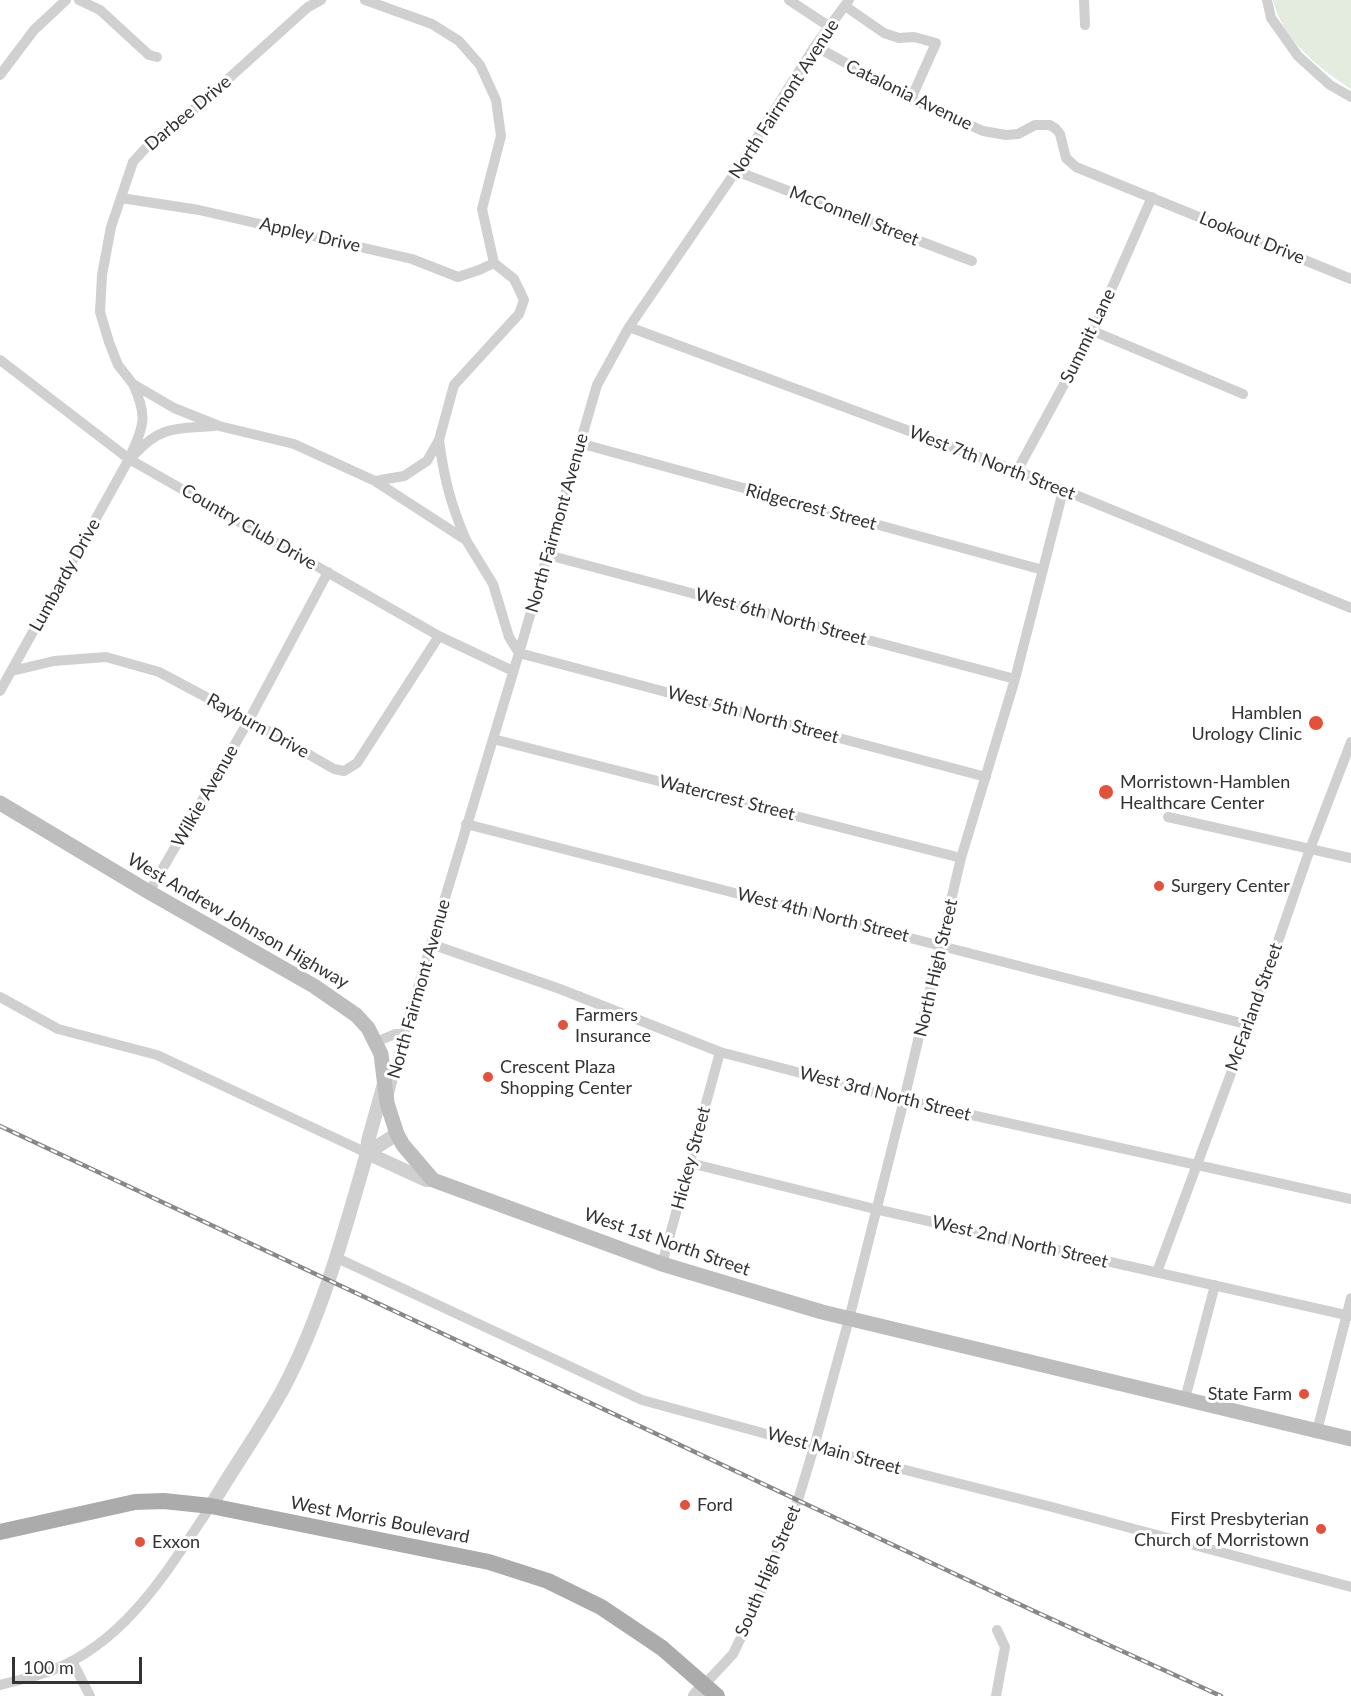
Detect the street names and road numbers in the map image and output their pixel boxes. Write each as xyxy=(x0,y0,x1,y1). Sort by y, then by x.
street label: North Fairmont Avenue xyxy=(724,15,844,183)
street label: Catalonia Avenue xyxy=(842,55,976,135)
street label: Darbee Drive xyxy=(141,71,235,155)
street label: McConnell Street xyxy=(786,181,922,251)
street label: Lookout Drive xyxy=(1196,207,1308,269)
street label: Appley Drive xyxy=(258,213,362,257)
street label: Summit Lane xyxy=(1056,285,1120,387)
street label: West 7th North Street xyxy=(906,421,1078,505)
street label: North Fairmont Avenue xyxy=(521,431,593,615)
street label: Country Club Drive xyxy=(177,479,321,575)
street label: Ridgecrest Street xyxy=(743,479,879,535)
street label: Lumbardy Drive xyxy=(25,515,105,635)
street label: West 6th North Street xyxy=(693,584,869,650)
street label: West 5th North Street xyxy=(665,682,841,748)
street label: Rayburn Drive xyxy=(203,689,313,763)
street label: Wilkie Avenue xyxy=(167,741,243,851)
street label: Watercrest Street xyxy=(657,771,797,825)
street label: West Andrew Johnson Highway xyxy=(123,849,353,993)
street label: West 4th North Street xyxy=(735,883,911,947)
street label: North Fairmont Avenue xyxy=(383,897,455,1081)
street label: North High Street xyxy=(910,897,962,1039)
street label: McFarland Street xyxy=(1221,940,1287,1074)
street label: West 3rd North Street xyxy=(797,1062,973,1126)
street label: Hickey Street xyxy=(667,1104,715,1212)
street label: West 1st North Street xyxy=(581,1203,753,1281)
street label: West 2nd North Street xyxy=(930,1211,1110,1273)
street label: West Main Street xyxy=(765,1423,903,1479)
street label: West Morris Boulevard xyxy=(289,1492,471,1548)
street label: South High Street xyxy=(731,1502,805,1640)

